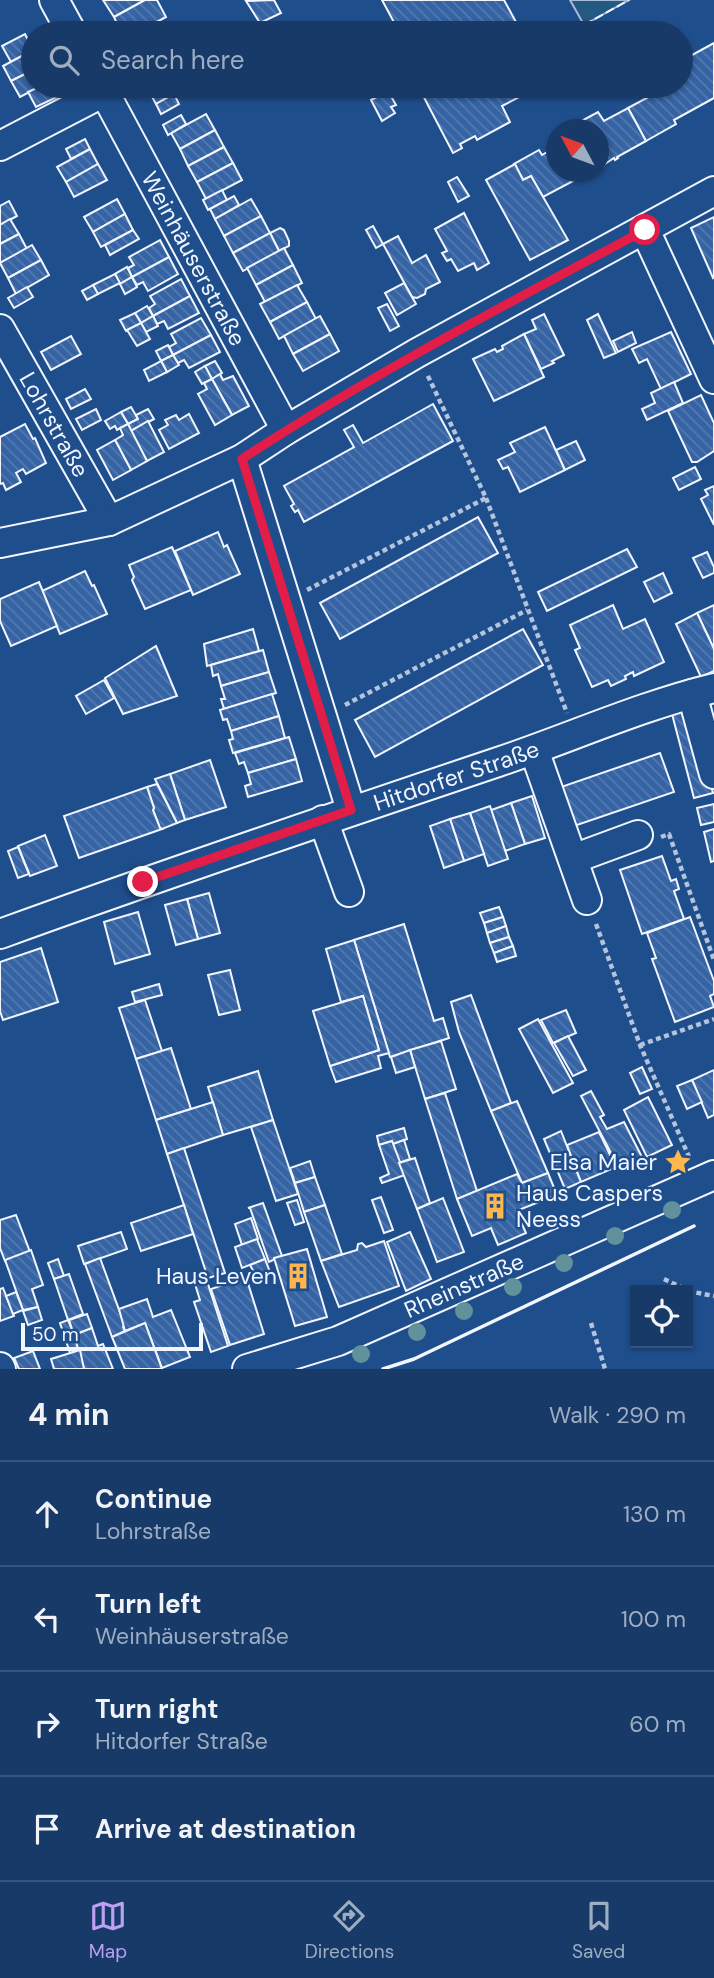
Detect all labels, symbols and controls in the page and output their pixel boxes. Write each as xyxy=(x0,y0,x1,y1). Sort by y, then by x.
search box xyxy=(21,21,693,98)
icon: search xyxy=(45,41,83,79)
text: Search here xyxy=(101,43,244,77)
north arrow xyxy=(546,119,609,182)
street label: Weinhäuserstraße xyxy=(135,166,253,351)
route start xyxy=(629,214,660,245)
street label: Lohrstraße xyxy=(13,367,96,483)
street label: Hitdorfer Straße xyxy=(370,734,543,818)
route end xyxy=(127,866,158,897)
place label: Elsa Maier xyxy=(550,1147,657,1177)
place icon: Elsa Maier xyxy=(663,1147,693,1177)
place label: Haus Caspers Neess xyxy=(516,1178,663,1234)
building icon: Haus Caspers Neess xyxy=(480,1191,510,1221)
street label: Rheinstraße xyxy=(400,1246,529,1325)
place label: Haus Leven xyxy=(156,1261,277,1291)
building icon: Haus Leven xyxy=(283,1261,313,1291)
map controls xyxy=(630,1285,693,1348)
button: locate xyxy=(630,1285,693,1348)
scale bar xyxy=(21,1320,203,1352)
text: 50 m xyxy=(32,1322,79,1347)
text: 4 min xyxy=(28,1395,110,1434)
text: Walk · 290 m xyxy=(549,1400,686,1430)
text: Continue xyxy=(95,1482,212,1516)
icon: ahead xyxy=(28,1495,66,1533)
text: 130 m xyxy=(623,1499,686,1529)
text: Lohrstraße xyxy=(95,1516,211,1546)
text: Turn left xyxy=(95,1587,202,1621)
icon: left xyxy=(28,1600,66,1638)
text: 100 m xyxy=(621,1604,686,1634)
text: Weinhäuserstraße xyxy=(95,1621,289,1651)
text: Turn right xyxy=(95,1692,219,1726)
icon: right xyxy=(28,1705,66,1743)
text: 60 m xyxy=(629,1709,686,1739)
text: Hitdorfer Straße xyxy=(95,1726,268,1756)
icon: arrive xyxy=(28,1810,66,1848)
text: Arrive at destination xyxy=(95,1812,356,1846)
tab: Map xyxy=(89,1897,127,1964)
tab: Directions xyxy=(305,1897,394,1964)
tab: Saved xyxy=(572,1897,625,1964)

